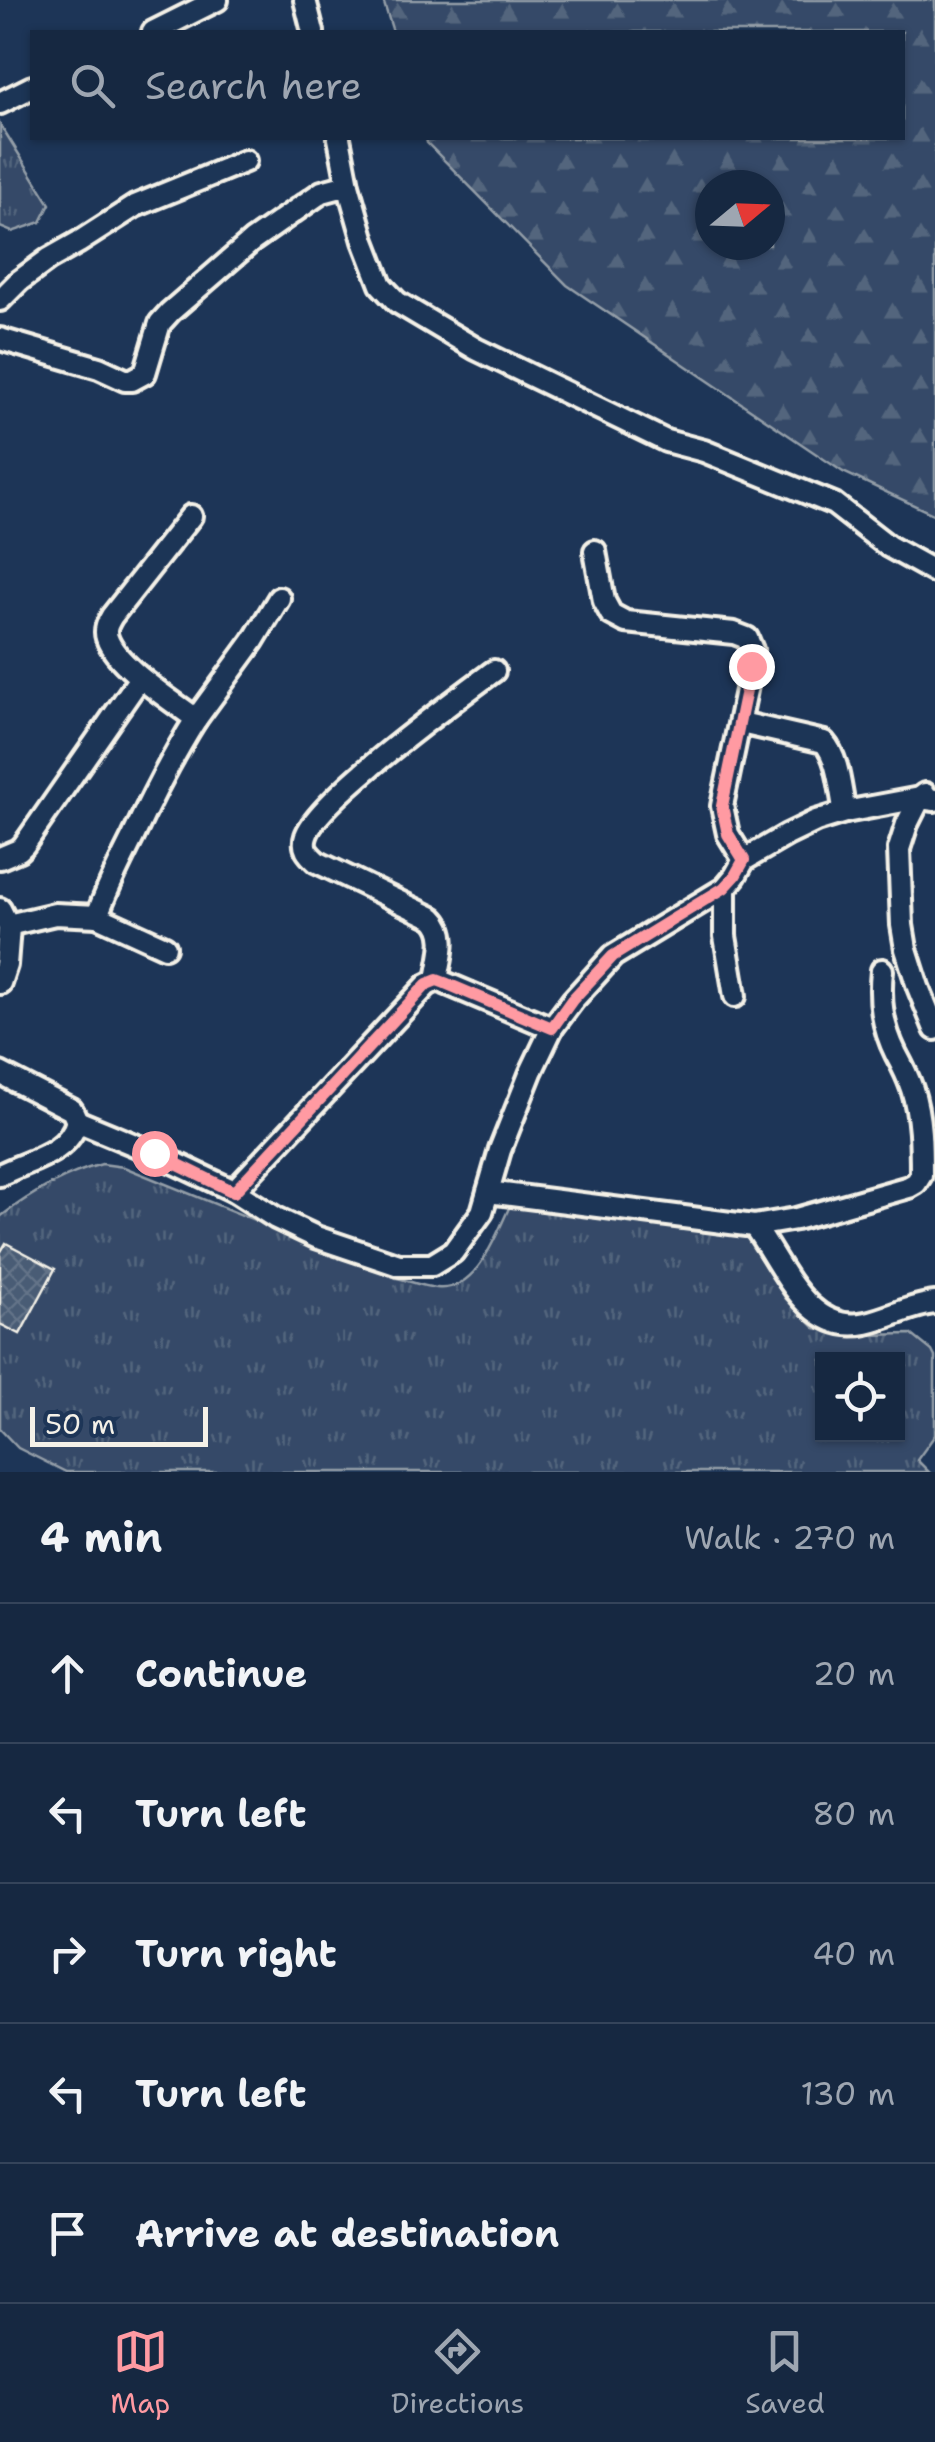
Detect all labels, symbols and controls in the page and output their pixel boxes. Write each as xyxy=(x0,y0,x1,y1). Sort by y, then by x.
search box xyxy=(30,30,905,140)
icon: search xyxy=(65,58,120,113)
text: Search here xyxy=(145,60,362,111)
north arrow xyxy=(695,170,785,260)
route end xyxy=(729,644,775,690)
route start xyxy=(132,1131,178,1177)
map controls xyxy=(815,1352,905,1442)
button: locate xyxy=(815,1352,905,1442)
scale bar xyxy=(30,1402,208,1446)
text: 50 m xyxy=(45,1405,115,1443)
text: 4 min xyxy=(40,1509,162,1565)
text: Walk · 270 m xyxy=(684,1516,895,1559)
icon: ahead xyxy=(40,1646,95,1701)
text: Continue xyxy=(135,1648,307,1699)
text: 20 m xyxy=(813,1652,895,1695)
icon: left xyxy=(40,1786,95,1841)
text: Turn left xyxy=(135,1788,307,1839)
text: 80 m xyxy=(812,1792,895,1835)
icon: right xyxy=(40,1926,95,1981)
text: Turn right xyxy=(135,1928,337,1979)
text: 40 m xyxy=(812,1932,895,1975)
icon: left xyxy=(40,2066,95,2121)
text: Turn left xyxy=(135,2068,307,2119)
text: 130 m xyxy=(800,2072,895,2115)
icon: arrive xyxy=(40,2206,95,2261)
text: Arrive at destination xyxy=(135,2208,559,2259)
tab: Map xyxy=(110,2324,170,2422)
tab: Directions xyxy=(391,2324,524,2422)
tab: Saved xyxy=(745,2324,825,2422)

